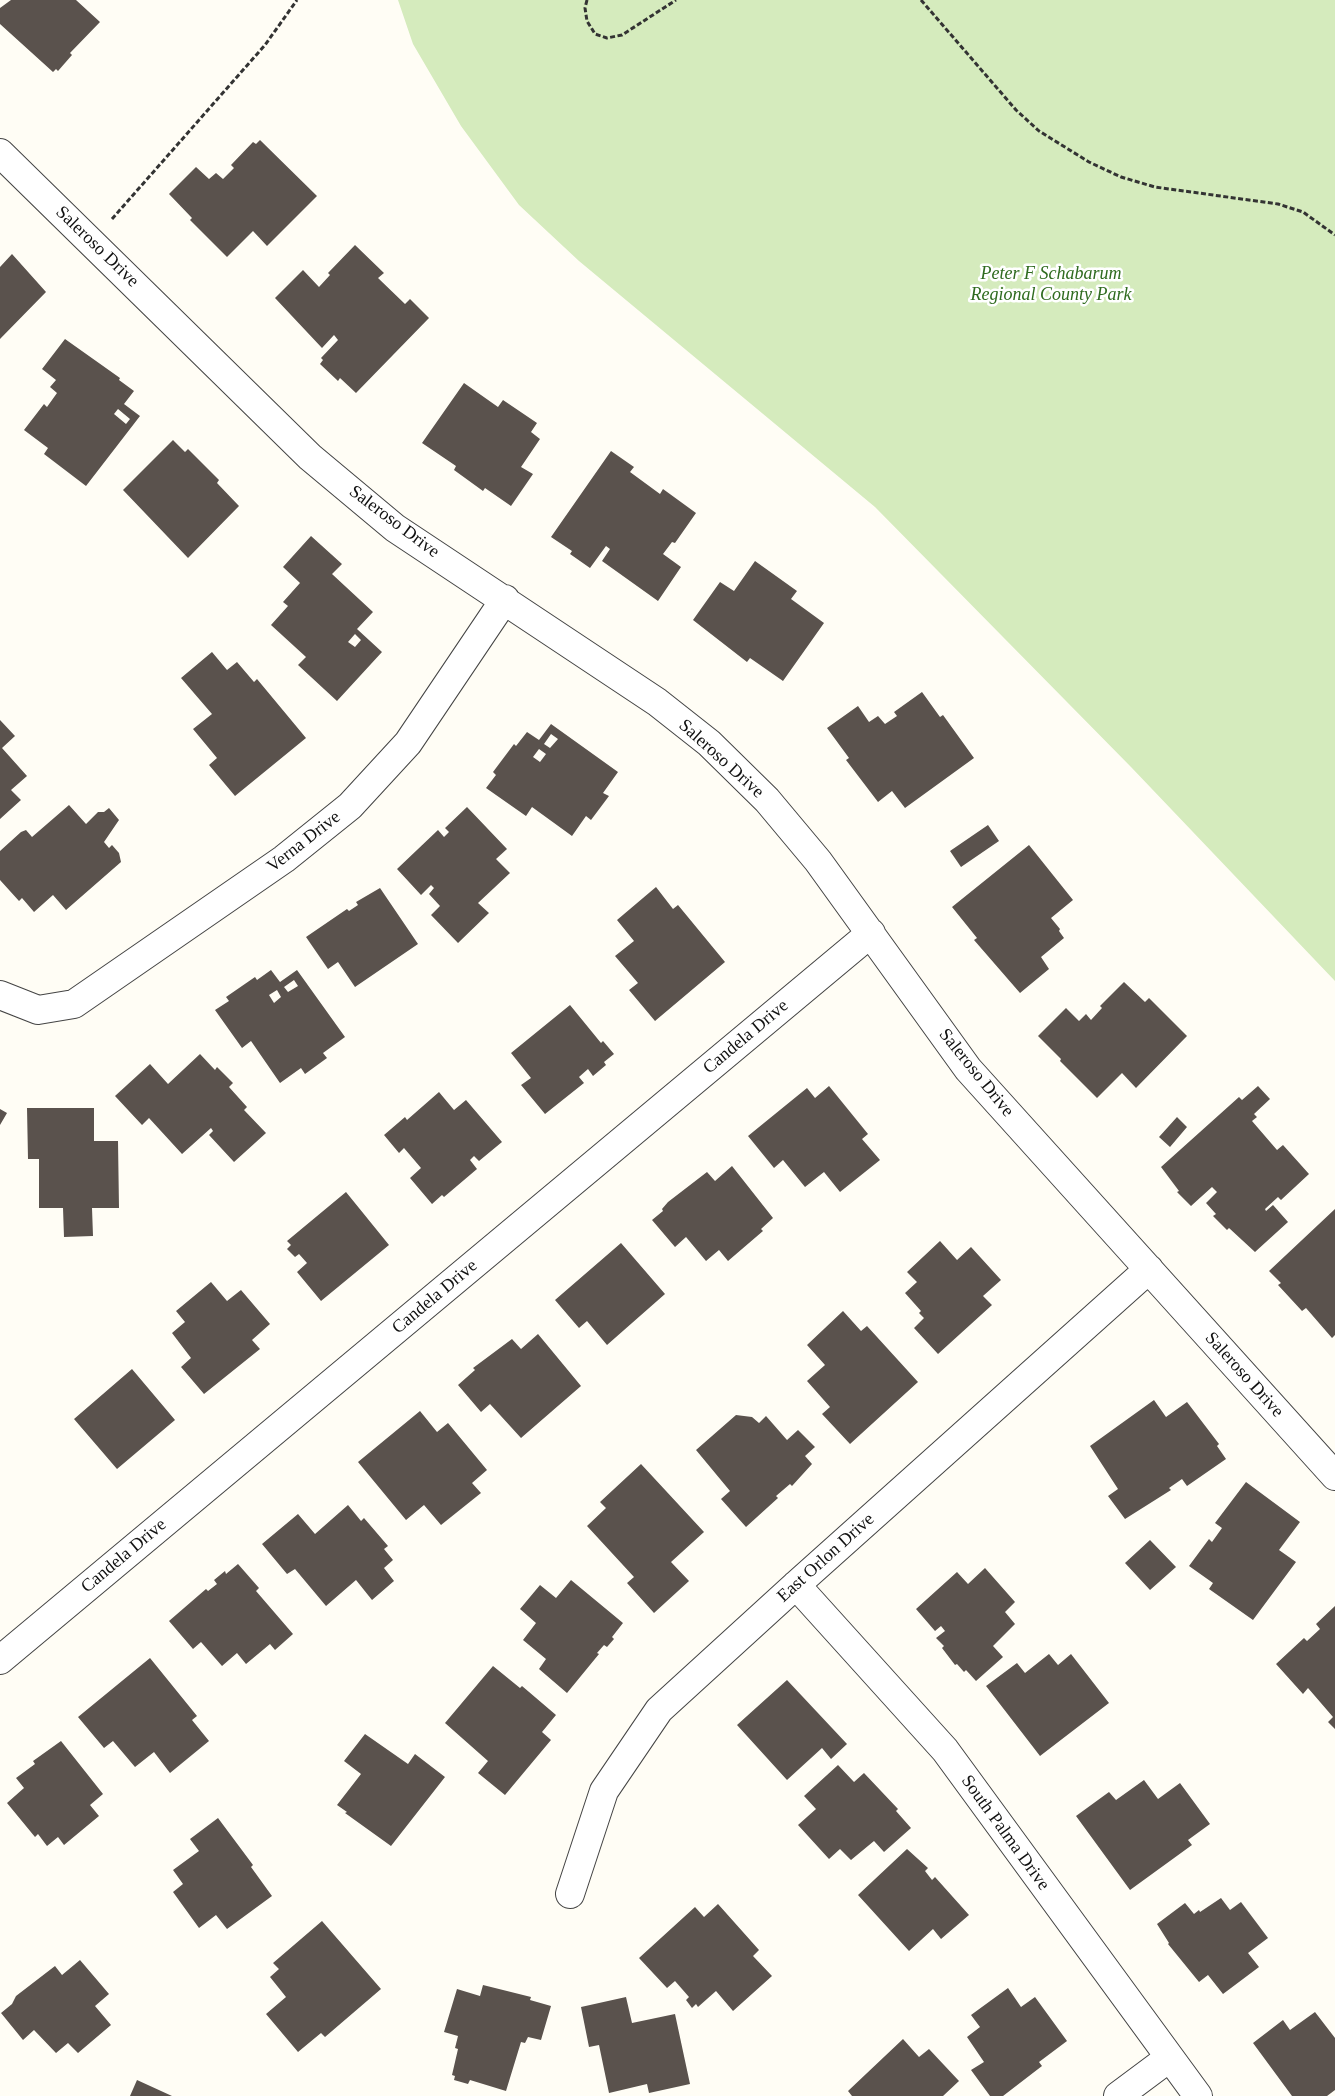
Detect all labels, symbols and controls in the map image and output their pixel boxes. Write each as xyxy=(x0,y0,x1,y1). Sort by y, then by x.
street label: Saleroso Drive xyxy=(51,202,143,292)
park label: Peter F Schabarum Regional County Park xyxy=(971,263,1131,306)
street label: Saleroso Drive xyxy=(345,481,443,563)
street label: Saleroso Drive xyxy=(674,715,768,803)
street label: Verna Drive xyxy=(263,807,345,877)
street label: Candela Drive xyxy=(699,995,793,1079)
street label: Saleroso Drive xyxy=(934,1024,1018,1122)
street label: Candela Drive xyxy=(388,1255,482,1339)
street label: Saleroso Drive xyxy=(1200,1328,1288,1422)
street label: East Orlon Drive xyxy=(773,1509,879,1607)
street label: Candela Drive xyxy=(77,1514,171,1598)
street label: South Palma Drive xyxy=(956,1771,1054,1895)

